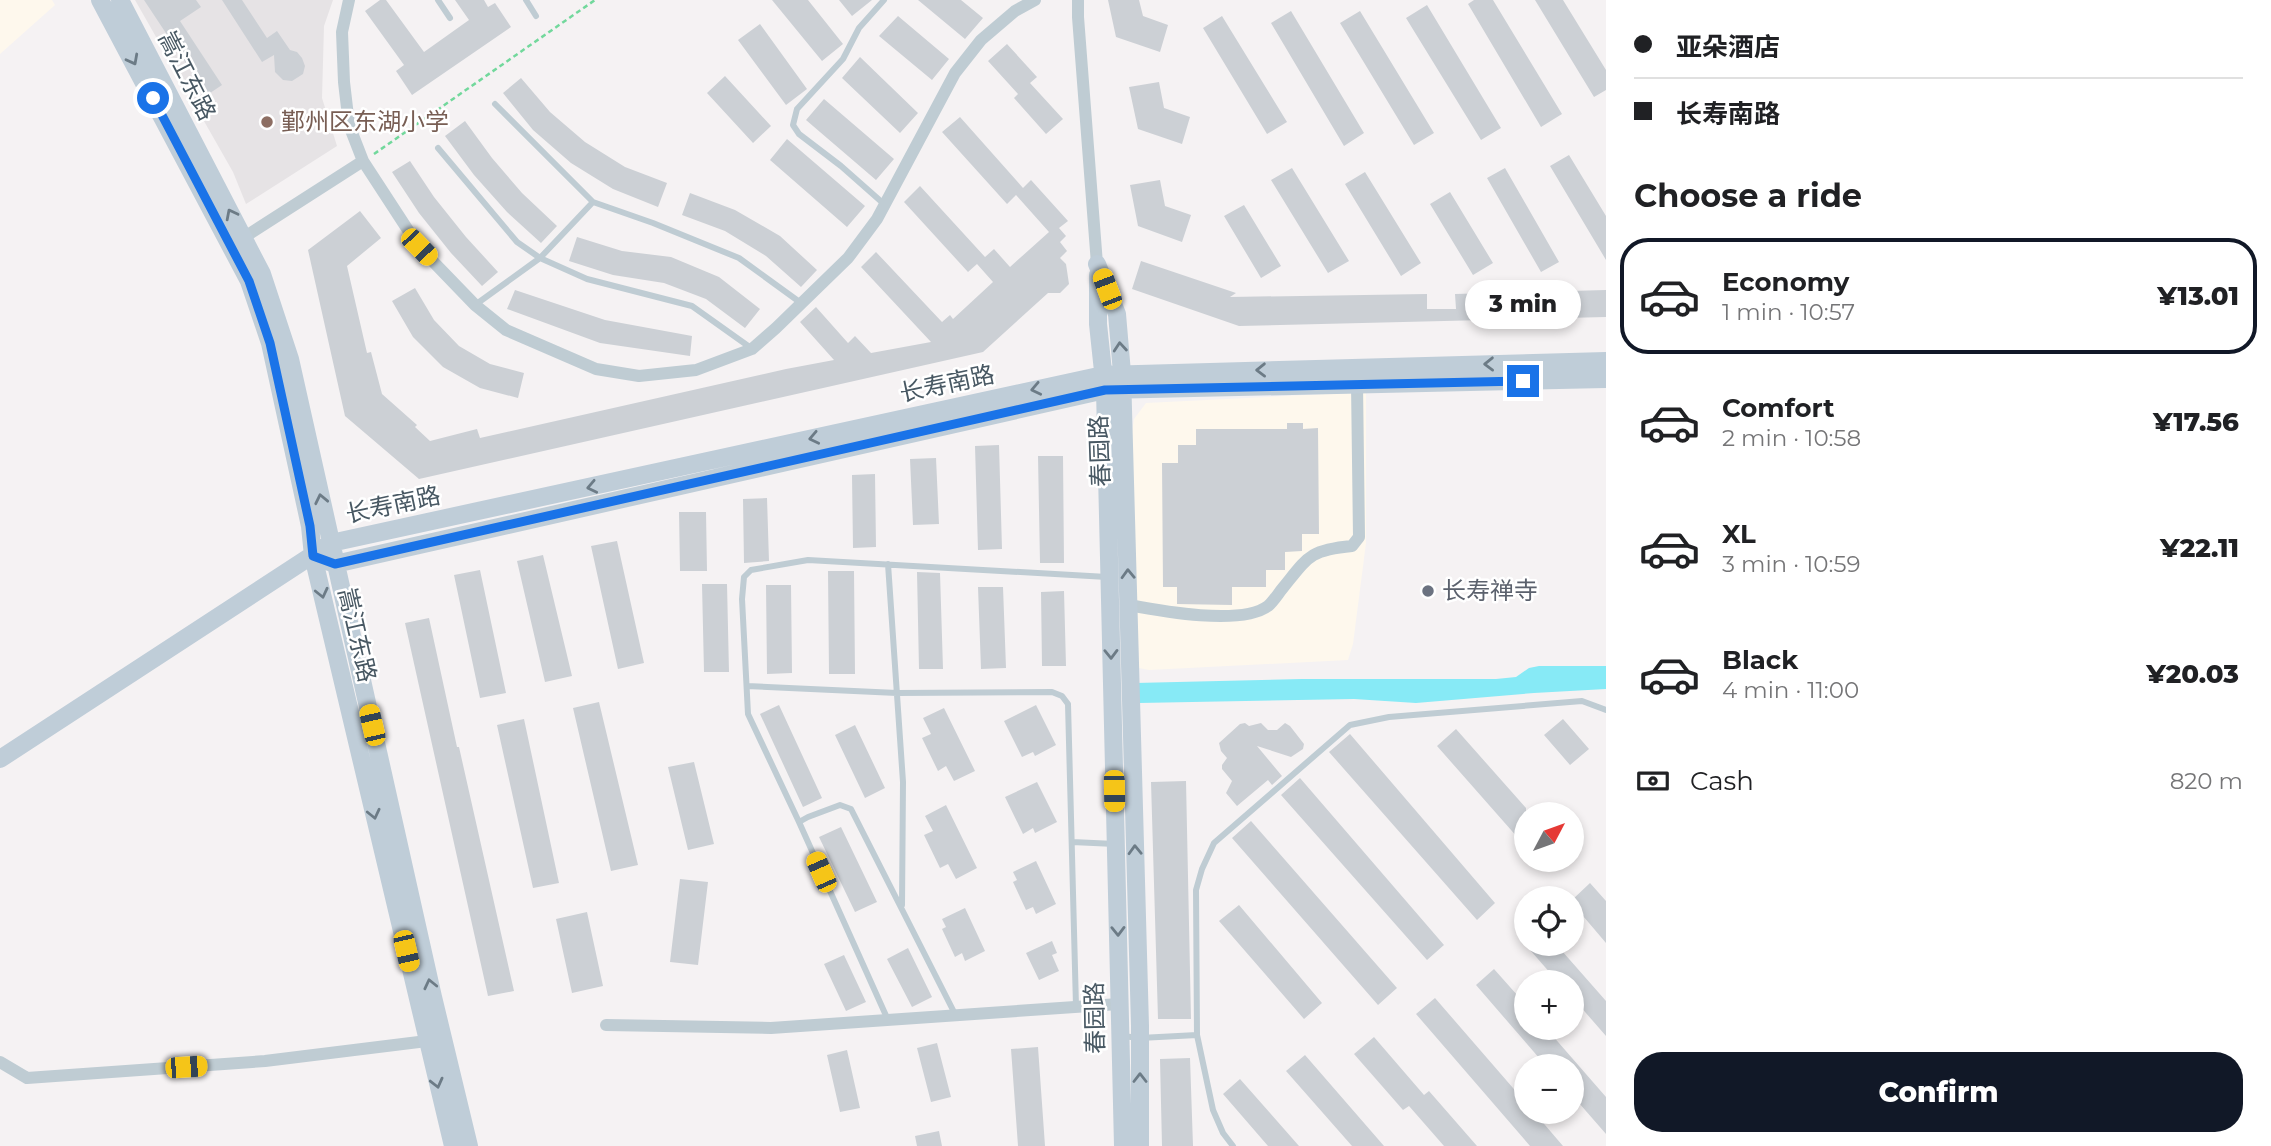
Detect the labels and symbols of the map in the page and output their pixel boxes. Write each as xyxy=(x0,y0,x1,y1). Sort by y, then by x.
street label: 嵩江东路 xyxy=(153,26,222,125)
one-way arrow xyxy=(125,53,138,65)
route start xyxy=(137,82,169,114)
place label: 鄞州区东湖小学 xyxy=(281,107,449,136)
marker: 鄞州区东湖小学 xyxy=(259,114,275,130)
one-way arrow xyxy=(226,209,239,221)
car xyxy=(397,225,442,269)
car xyxy=(1090,266,1125,312)
callout: 3 min xyxy=(1465,280,1581,328)
one-way arrow xyxy=(1113,341,1128,352)
one-way arrow xyxy=(1483,357,1494,372)
street label: 长寿南路 xyxy=(897,359,997,408)
one-way arrow xyxy=(1256,362,1266,378)
route end xyxy=(1507,365,1539,397)
one-way arrow xyxy=(1030,381,1042,396)
street label: 春园路 xyxy=(1084,415,1115,488)
one-way arrow xyxy=(808,430,820,444)
one-way arrow xyxy=(586,478,598,493)
street label: 长寿南路 xyxy=(343,480,443,529)
one-way arrow xyxy=(315,493,330,505)
one-way arrow xyxy=(1120,568,1135,579)
place label: 长寿禅寺 xyxy=(1442,576,1538,605)
marker: 长寿禅寺 xyxy=(1420,583,1436,599)
street label: 嵩江东路 xyxy=(333,585,382,685)
one-way arrow xyxy=(314,587,328,599)
one-way arrow xyxy=(1103,649,1119,660)
car xyxy=(358,702,387,748)
car xyxy=(1104,770,1125,812)
north arrow xyxy=(1514,802,1584,872)
one-way arrow xyxy=(366,808,380,820)
one-way arrow xyxy=(1128,845,1143,856)
car xyxy=(803,849,840,895)
one-way arrow xyxy=(1110,925,1125,936)
car xyxy=(392,928,421,974)
one-way arrow xyxy=(424,978,438,990)
street label: 春园路 xyxy=(1079,982,1110,1054)
car xyxy=(165,1055,208,1079)
one-way arrow xyxy=(1132,1072,1148,1083)
one-way arrow xyxy=(429,1077,443,1089)

